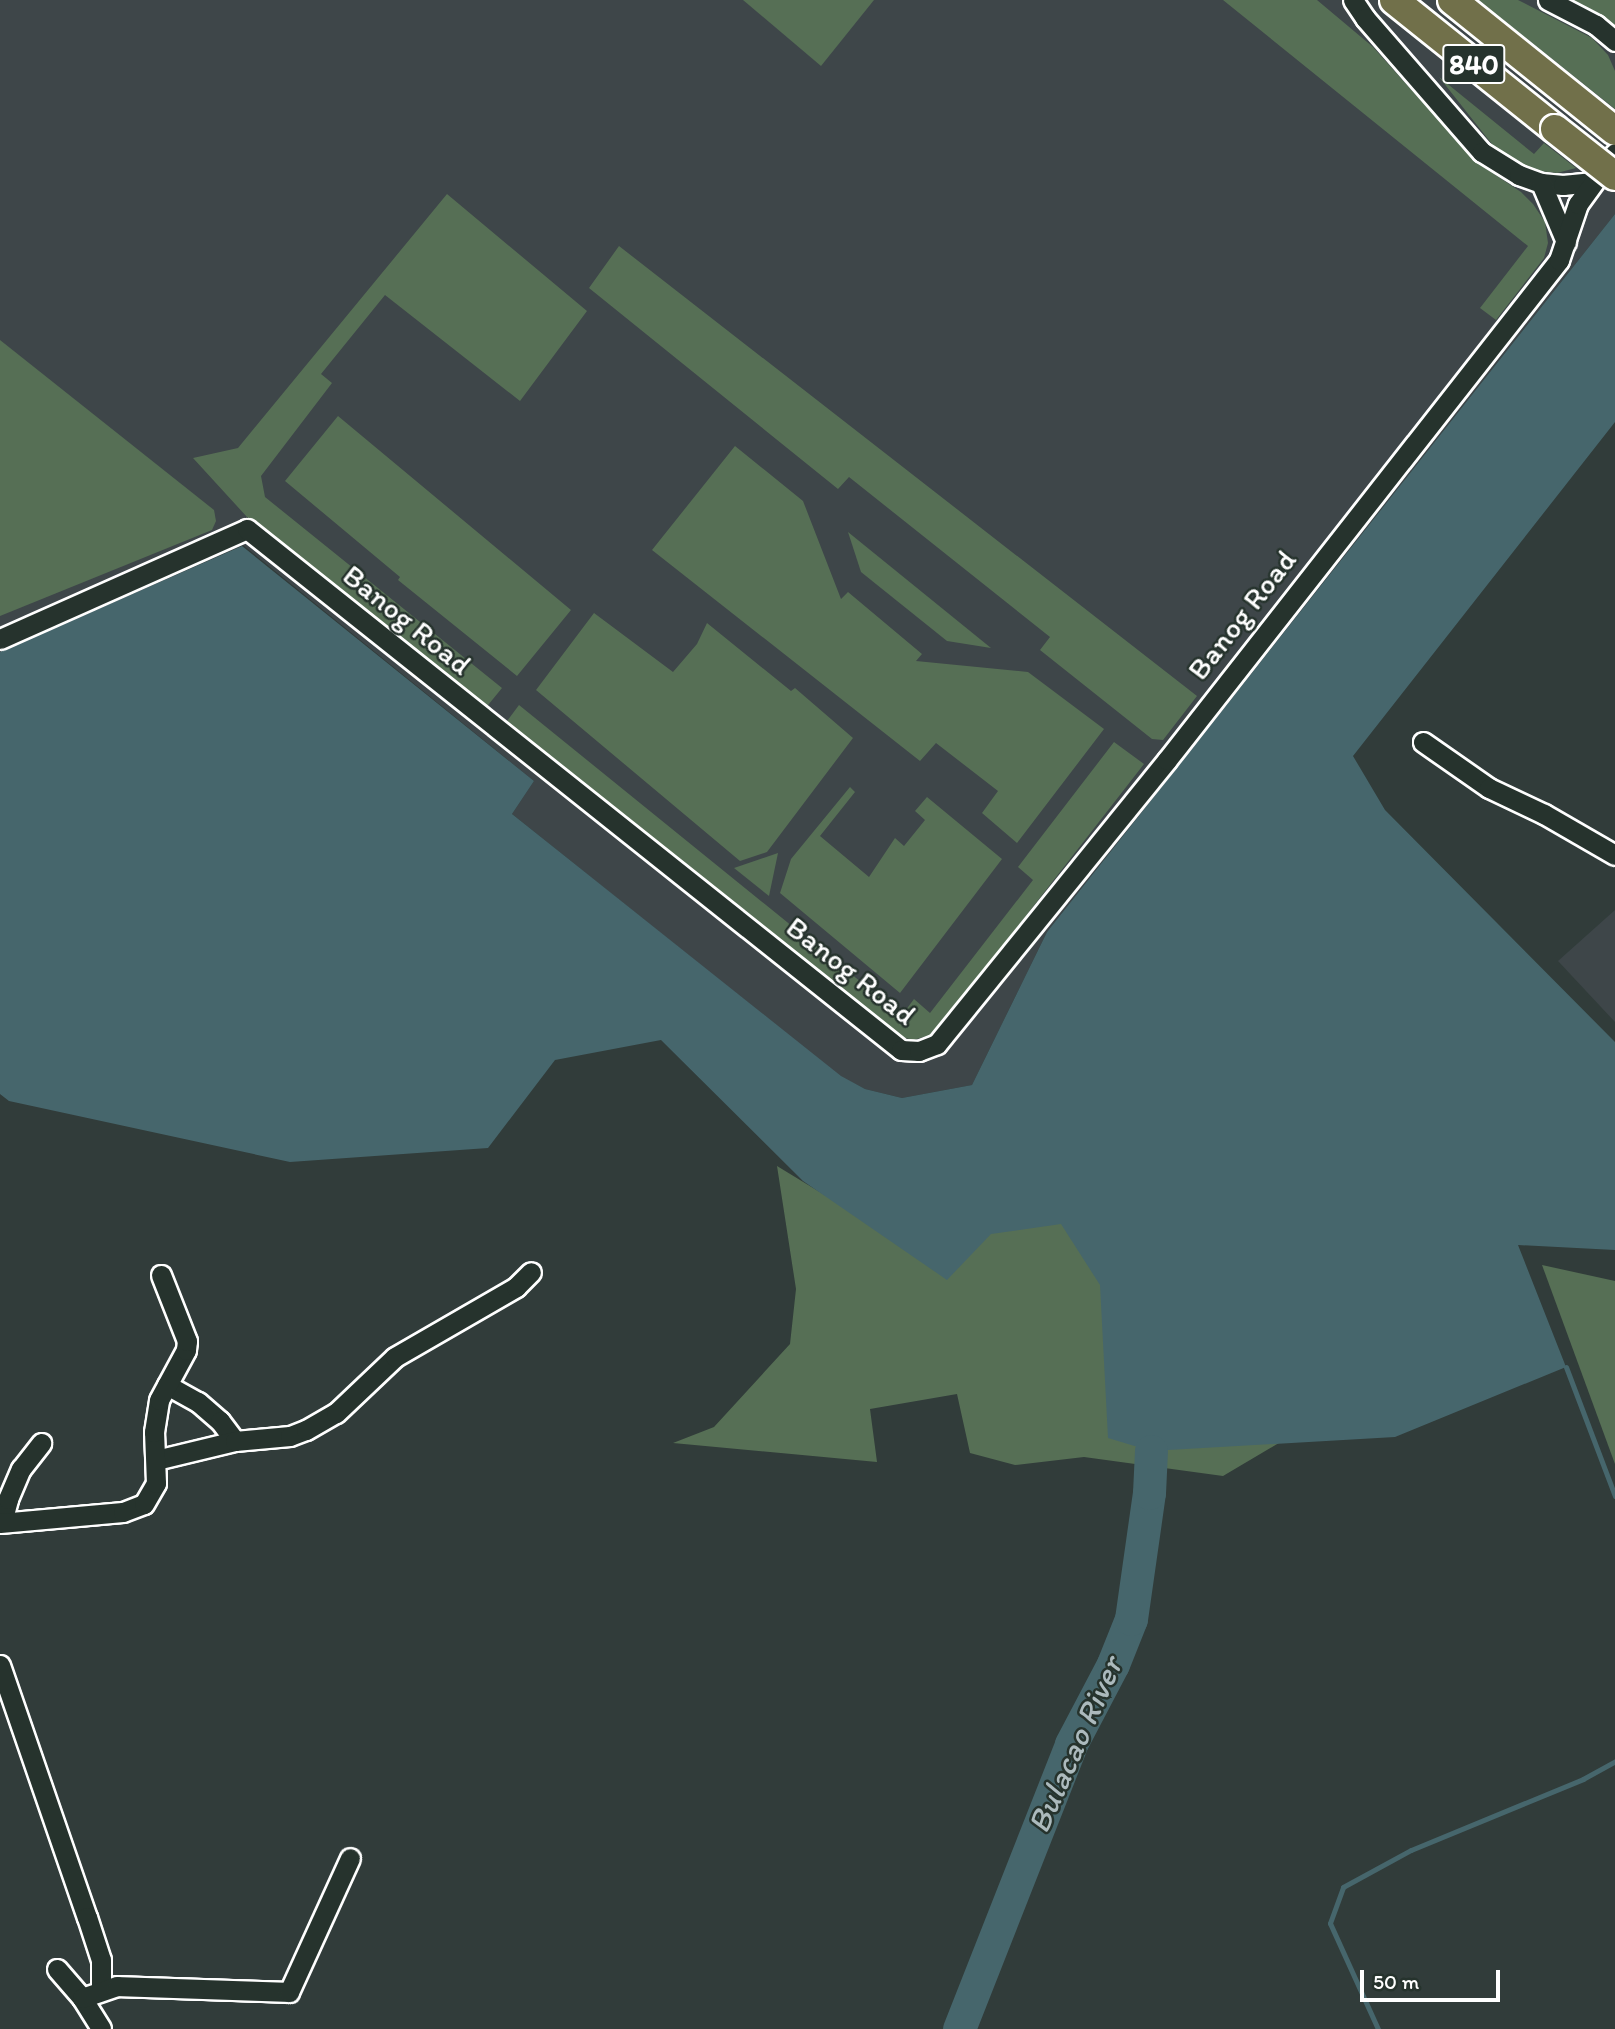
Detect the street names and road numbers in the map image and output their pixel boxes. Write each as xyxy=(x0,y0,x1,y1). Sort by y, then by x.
road number: 840 xyxy=(1441,40,1507,88)
street label: Banog Road xyxy=(1180,543,1304,687)
street label: Banog Road xyxy=(336,558,478,682)
street label: Banog Road xyxy=(779,909,923,1033)

